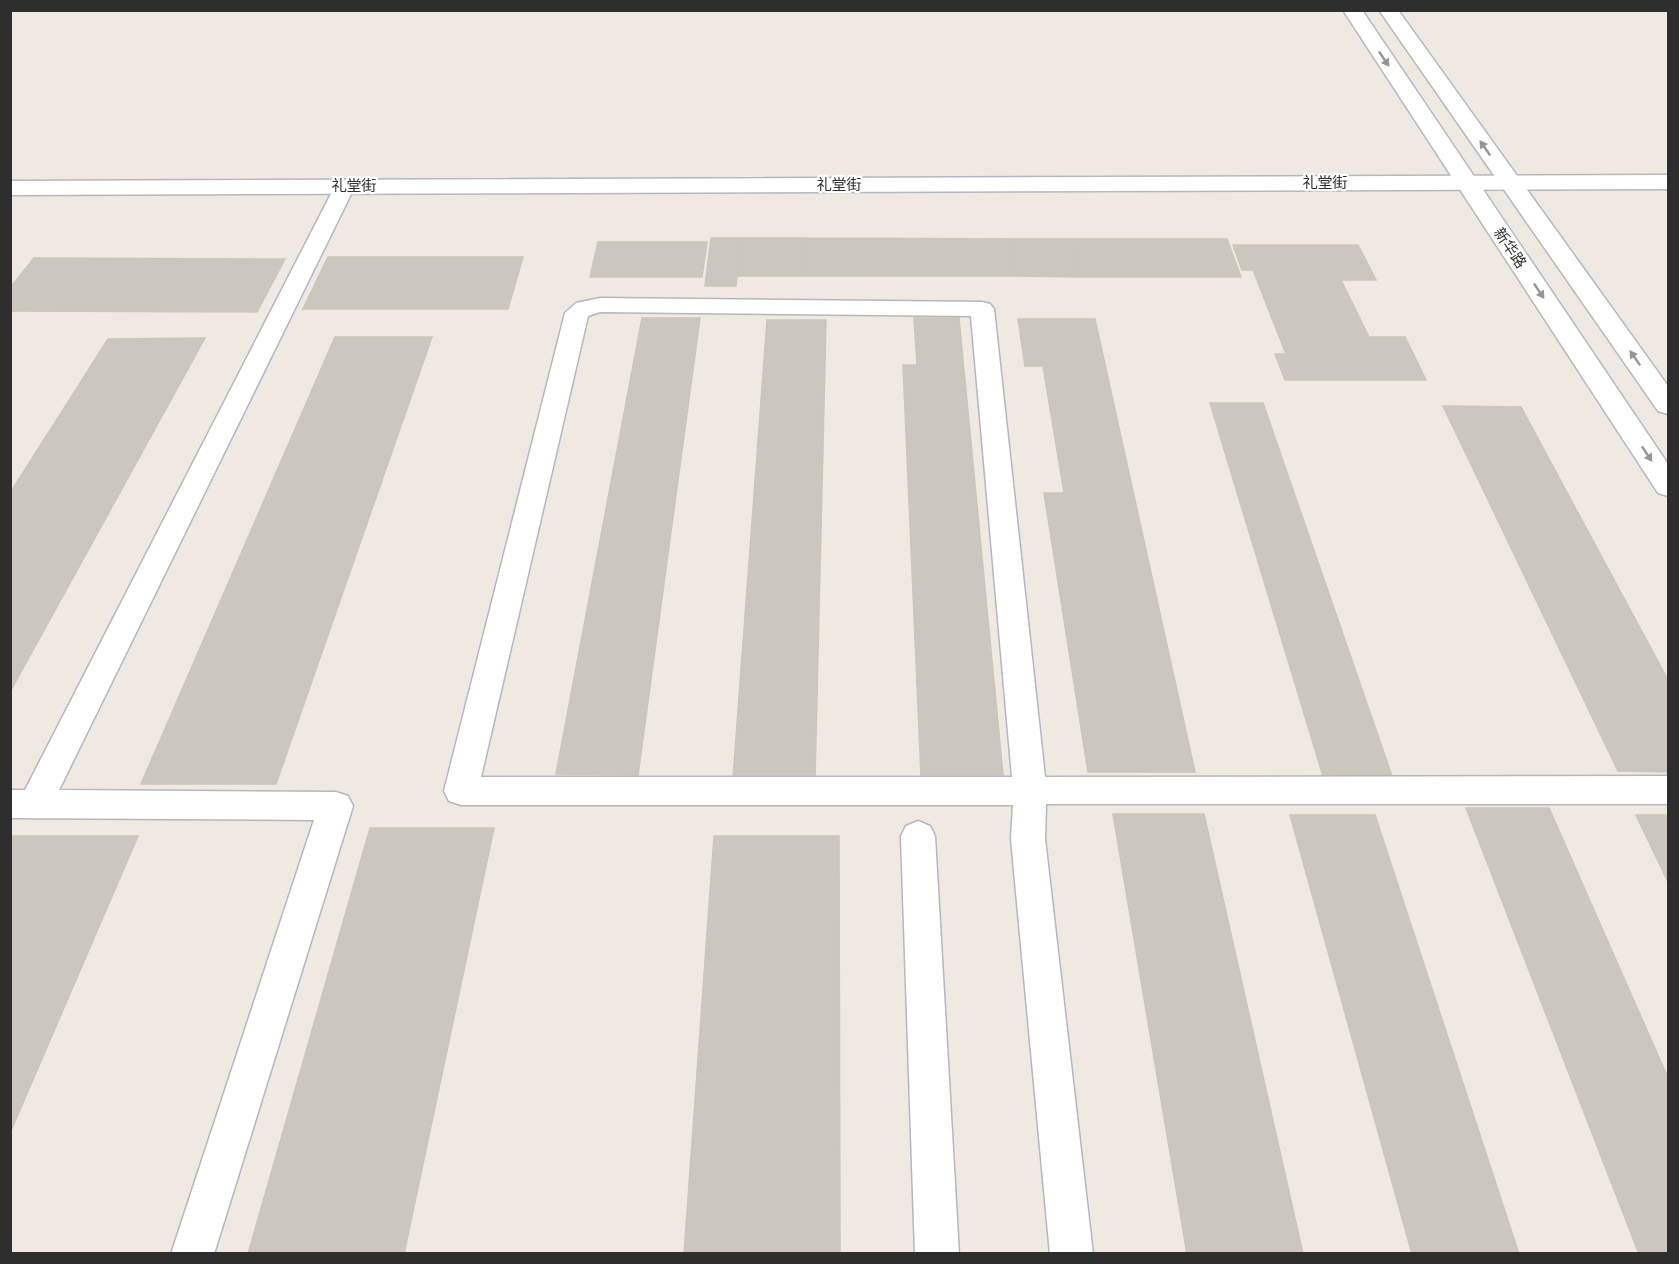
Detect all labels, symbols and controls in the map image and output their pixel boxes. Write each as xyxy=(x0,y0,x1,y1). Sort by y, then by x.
one-way arrow xyxy=(1379,51,1390,67)
one-way arrow xyxy=(1479,140,1491,156)
street label: 礼堂街 xyxy=(1302,173,1348,191)
street label: 礼堂街 xyxy=(816,175,862,193)
street label: 礼堂街 xyxy=(331,176,377,194)
street label: 新华路 xyxy=(1491,224,1531,271)
one-way arrow xyxy=(1533,283,1545,299)
one-way arrow xyxy=(1629,350,1641,365)
one-way arrow xyxy=(1641,445,1653,461)

